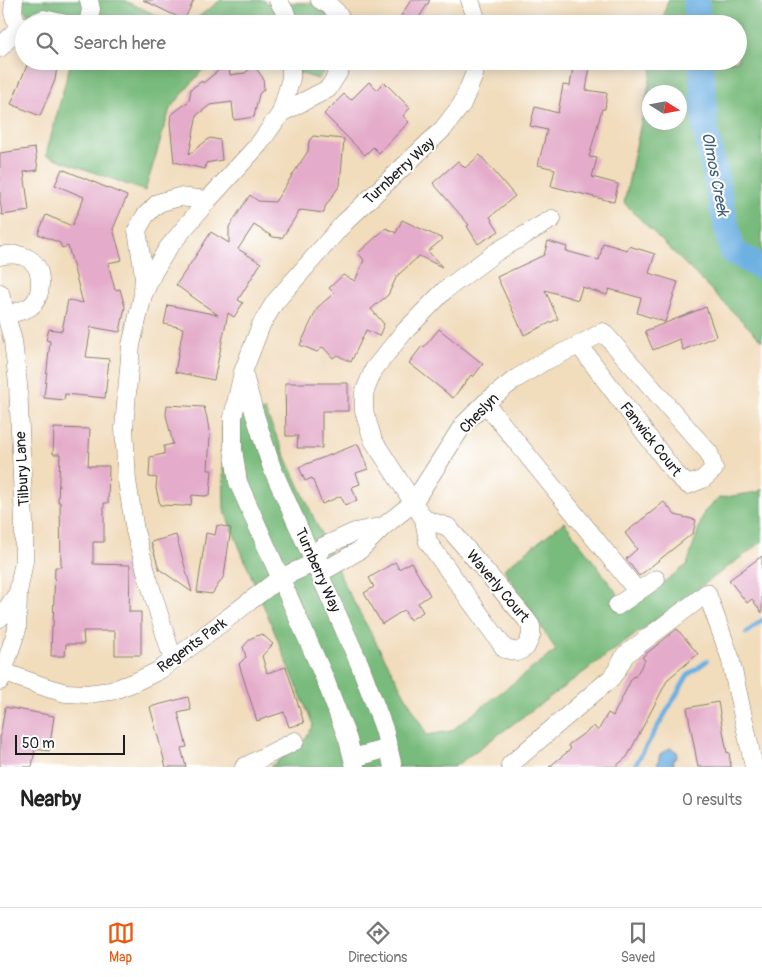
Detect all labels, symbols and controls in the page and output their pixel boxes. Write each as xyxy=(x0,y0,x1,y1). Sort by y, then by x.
search box xyxy=(15,15,747,70)
icon: search xyxy=(33,29,61,57)
text: Search here xyxy=(73,31,166,55)
north arrow xyxy=(642,85,687,130)
water label: Olmos Creek xyxy=(697,131,733,219)
street label: Turnberry Way xyxy=(360,133,439,209)
street label: Cheslyn xyxy=(456,389,503,438)
street label: Fanwick Court xyxy=(616,398,686,481)
street label: Tilbury Lane xyxy=(11,430,34,507)
street label: Turnberry Way xyxy=(290,525,345,616)
street label: Waverly Court xyxy=(462,546,534,627)
street label: Regents Park xyxy=(154,613,231,677)
scale bar xyxy=(15,732,125,755)
text: 50 m xyxy=(22,735,55,752)
text: Nearby xyxy=(20,786,81,813)
text: 0 results xyxy=(682,790,742,810)
tab: Map xyxy=(107,919,135,966)
tab: Directions xyxy=(348,919,407,966)
tab: Saved xyxy=(621,919,655,966)

